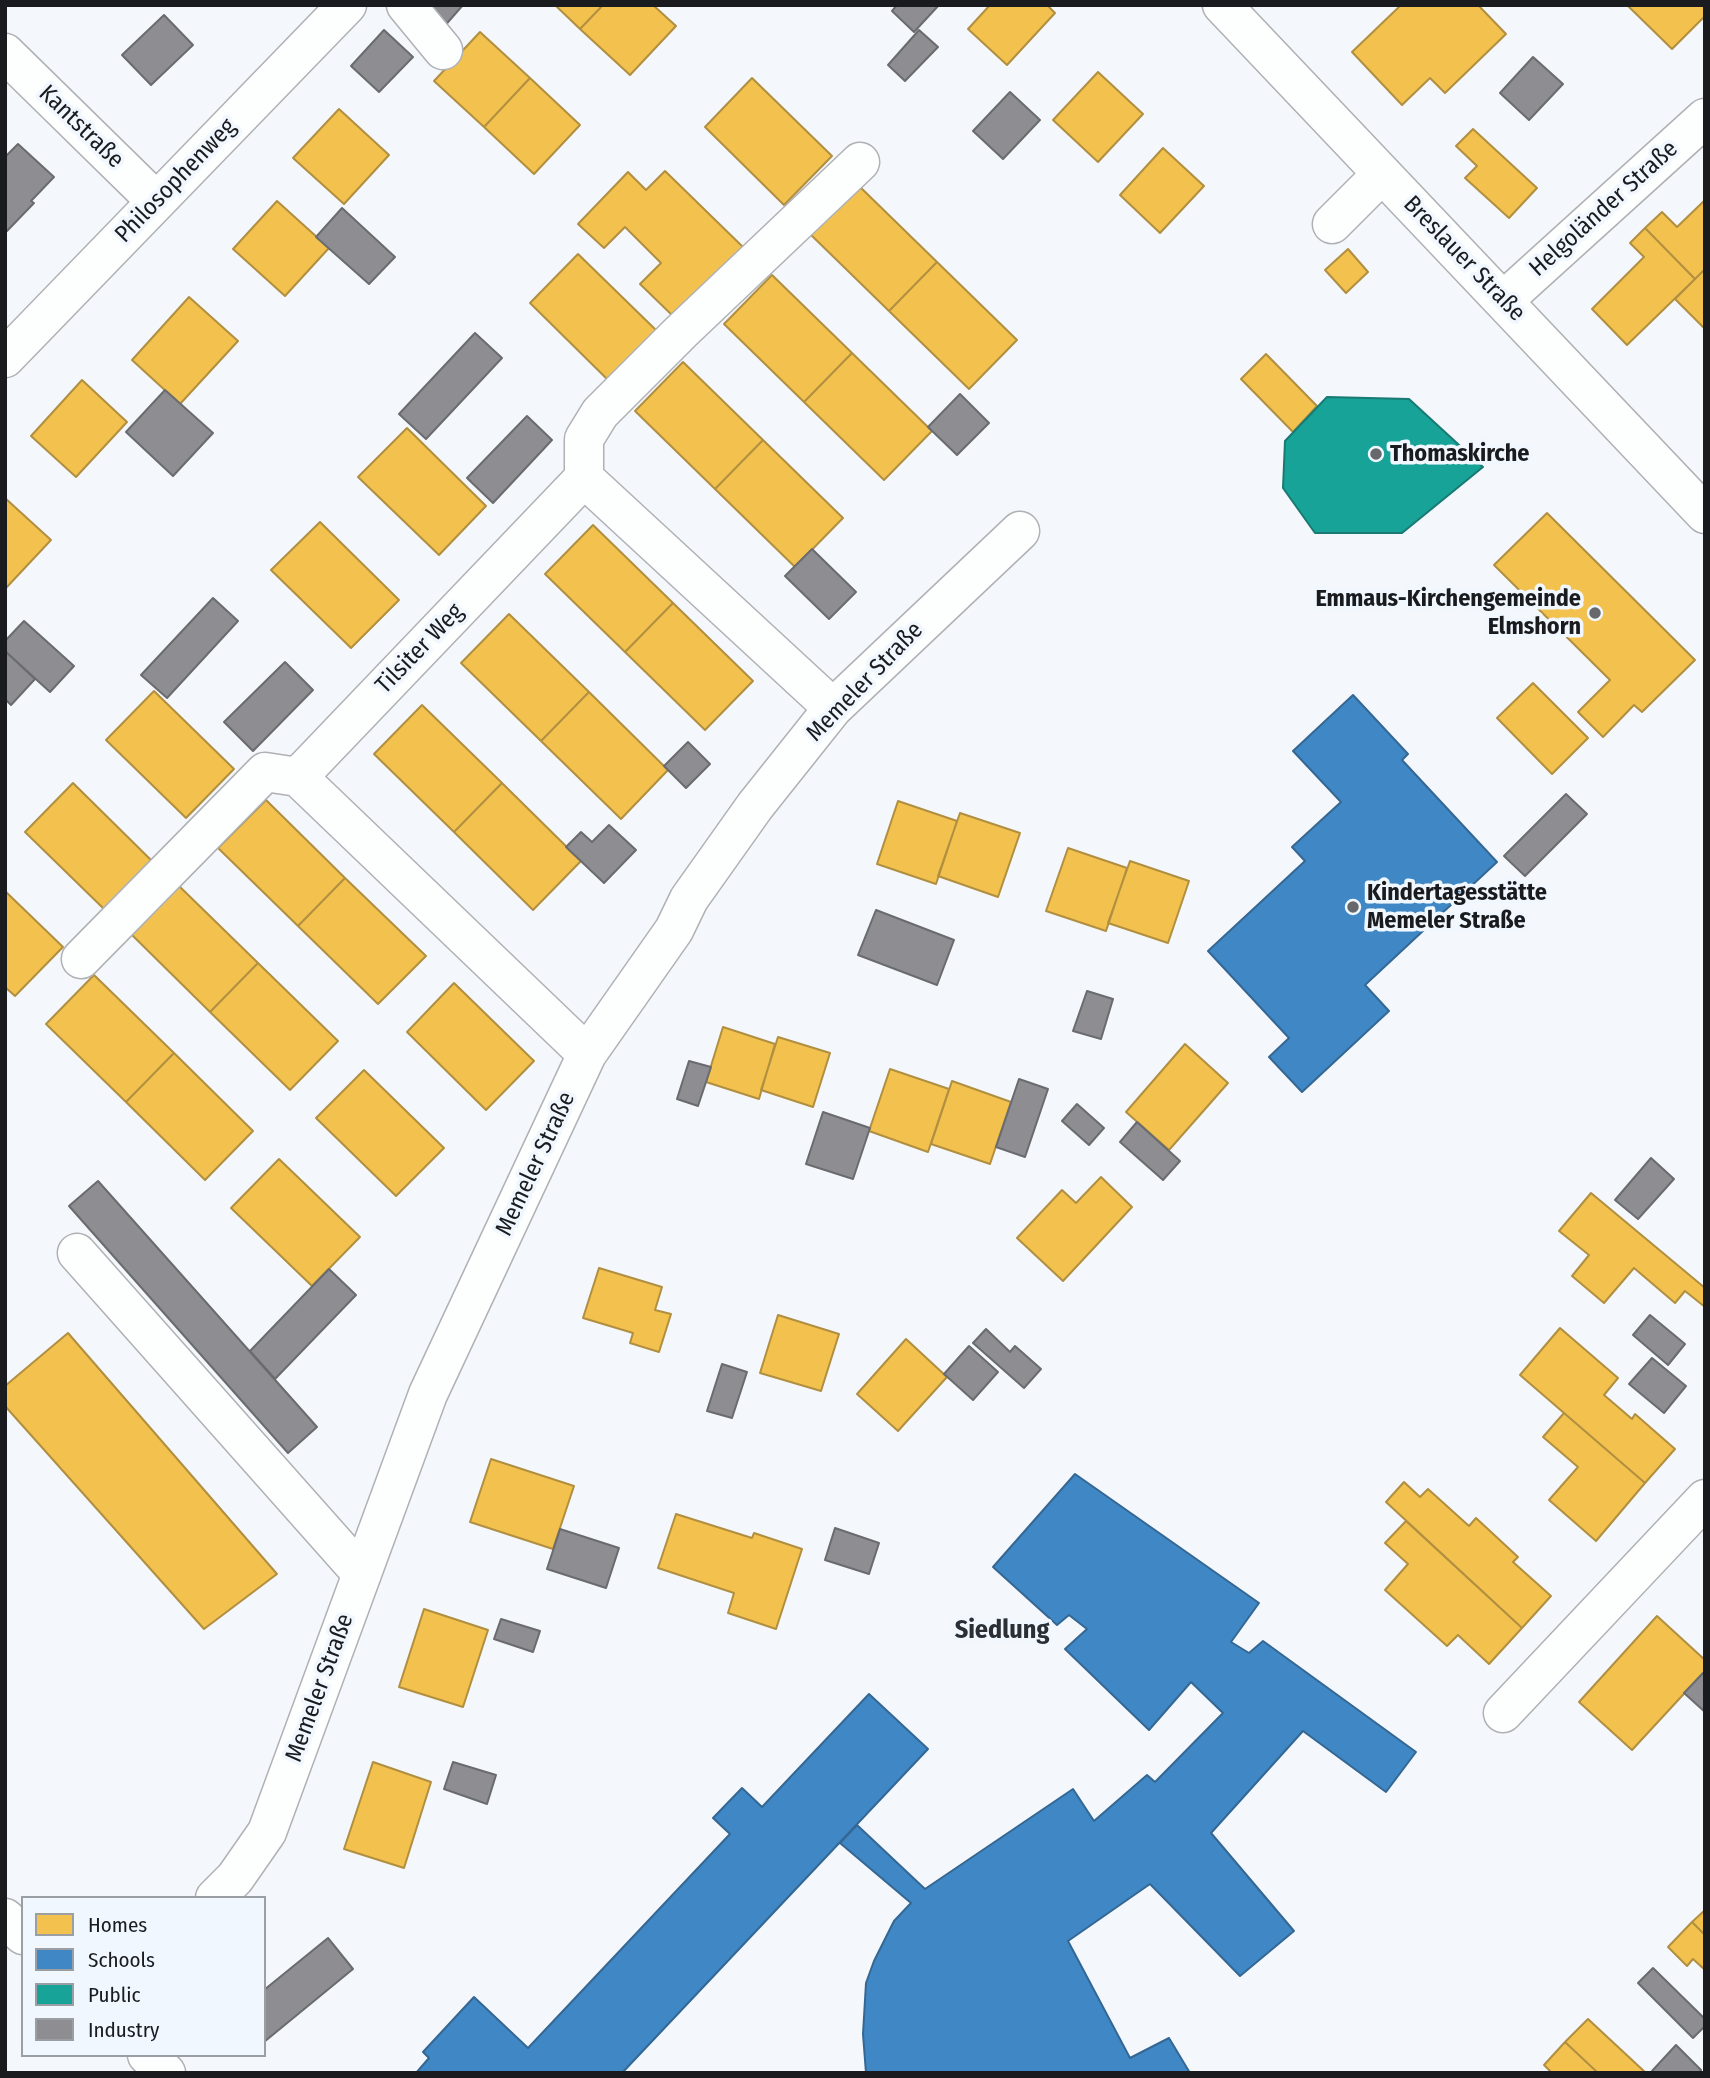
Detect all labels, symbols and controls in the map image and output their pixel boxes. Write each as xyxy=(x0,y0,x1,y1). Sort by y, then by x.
street label: Kantstraße xyxy=(33,79,129,175)
street label: Philosophenweg xyxy=(110,113,242,249)
street label: Helgoländer Straße xyxy=(1524,135,1684,283)
street label: Breslauer Straße xyxy=(1397,190,1531,328)
place label: Thomaskirche xyxy=(1390,440,1530,468)
marker: Thomaskirche xyxy=(1368,446,1384,462)
place label: Emmaus-Kirchengemeinde Elmshorn xyxy=(1315,585,1581,641)
street label: Tilsiter Weg xyxy=(370,598,470,700)
marker: Emmaus-Kirchengemeinde Elmshorn xyxy=(1587,605,1603,621)
street label: Memeler Straße xyxy=(801,616,929,748)
place label: Kindertagesstätte Memeler Straße xyxy=(1367,879,1547,935)
marker: Kindertagesstätte Memeler Straße xyxy=(1345,899,1361,915)
street label: Memeler Straße xyxy=(490,1088,582,1240)
street label: Memeler Straße xyxy=(280,1610,360,1766)
district label: Siedlung xyxy=(955,1615,1049,1647)
legend xyxy=(21,1896,266,2057)
text: Homes xyxy=(88,1912,147,1938)
text: Schools xyxy=(88,1947,155,1973)
text: Public xyxy=(88,1982,140,2008)
text: Industry xyxy=(88,2017,159,2043)

